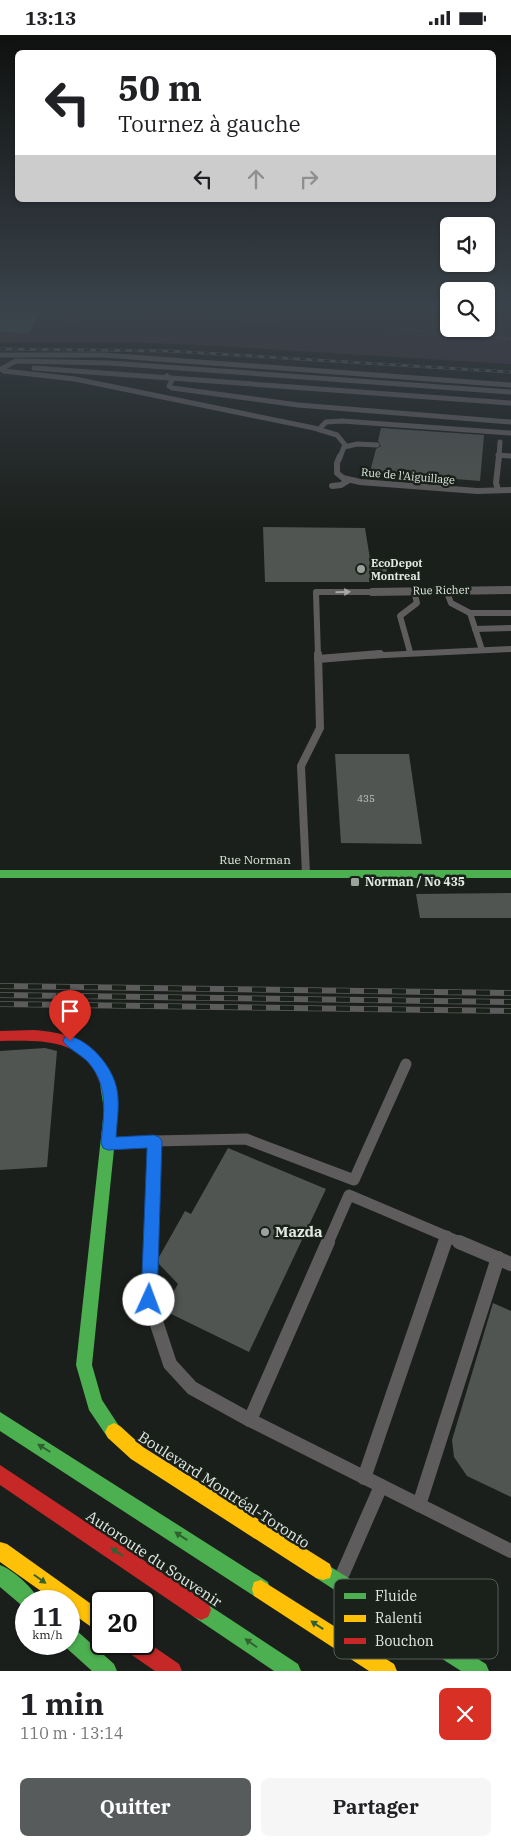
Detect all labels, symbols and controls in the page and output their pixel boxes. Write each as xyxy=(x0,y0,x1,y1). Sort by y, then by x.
text: 13:13 xyxy=(25,6,76,30)
text: 50 m xyxy=(118,65,202,111)
icon: left xyxy=(35,70,100,135)
text: Tournez à gauche xyxy=(118,109,301,138)
icon: left xyxy=(189,165,217,193)
icon: ahead xyxy=(242,165,270,193)
icon: right xyxy=(295,165,323,193)
map controls xyxy=(440,217,495,337)
button: sound xyxy=(440,217,495,272)
button: search xyxy=(440,282,495,337)
street label: Rue de l'Aiguillage xyxy=(360,465,456,487)
place label: EcoDepot Montreal xyxy=(371,556,422,583)
marker: EcoDepot Montreal xyxy=(355,563,367,575)
street label: Rue Richer xyxy=(412,583,470,597)
one-way arrow xyxy=(336,588,352,596)
house number: 435 xyxy=(357,792,375,805)
street label: Rue Norman xyxy=(219,852,291,867)
place label: Norman / No 435 xyxy=(365,874,465,889)
marker: Norman / No 435 xyxy=(349,876,361,888)
pin xyxy=(49,990,91,1041)
icon: arrive xyxy=(56,997,84,1025)
place label: Mazda xyxy=(275,1222,323,1241)
marker: Mazda xyxy=(259,1226,271,1238)
position arrow xyxy=(122,1273,174,1325)
street label: Boulevard Montréal-Toronto xyxy=(135,1427,314,1552)
one-way arrow xyxy=(37,1444,50,1453)
street label: Autoroute du Souvenir xyxy=(83,1506,226,1611)
one-way arrow xyxy=(174,1531,187,1541)
one-way arrow xyxy=(110,1547,123,1557)
one-way arrow xyxy=(33,1574,47,1584)
legend xyxy=(334,1579,498,1659)
text: Fluide xyxy=(375,1587,417,1605)
speed limit sign: 20 xyxy=(90,1590,155,1655)
text: 11 xyxy=(32,1600,63,1633)
text: Ralenti xyxy=(375,1609,422,1627)
one-way arrow xyxy=(310,1620,323,1630)
text: km/h xyxy=(32,1627,63,1642)
text: Bouchon xyxy=(375,1632,434,1650)
one-way arrow xyxy=(244,1638,258,1648)
text: 1 min xyxy=(20,1684,104,1723)
button: close xyxy=(439,1688,491,1740)
text: 110 m · 13:14 xyxy=(20,1723,123,1743)
button: Quitter xyxy=(20,1778,251,1836)
button: Partager xyxy=(261,1778,491,1836)

